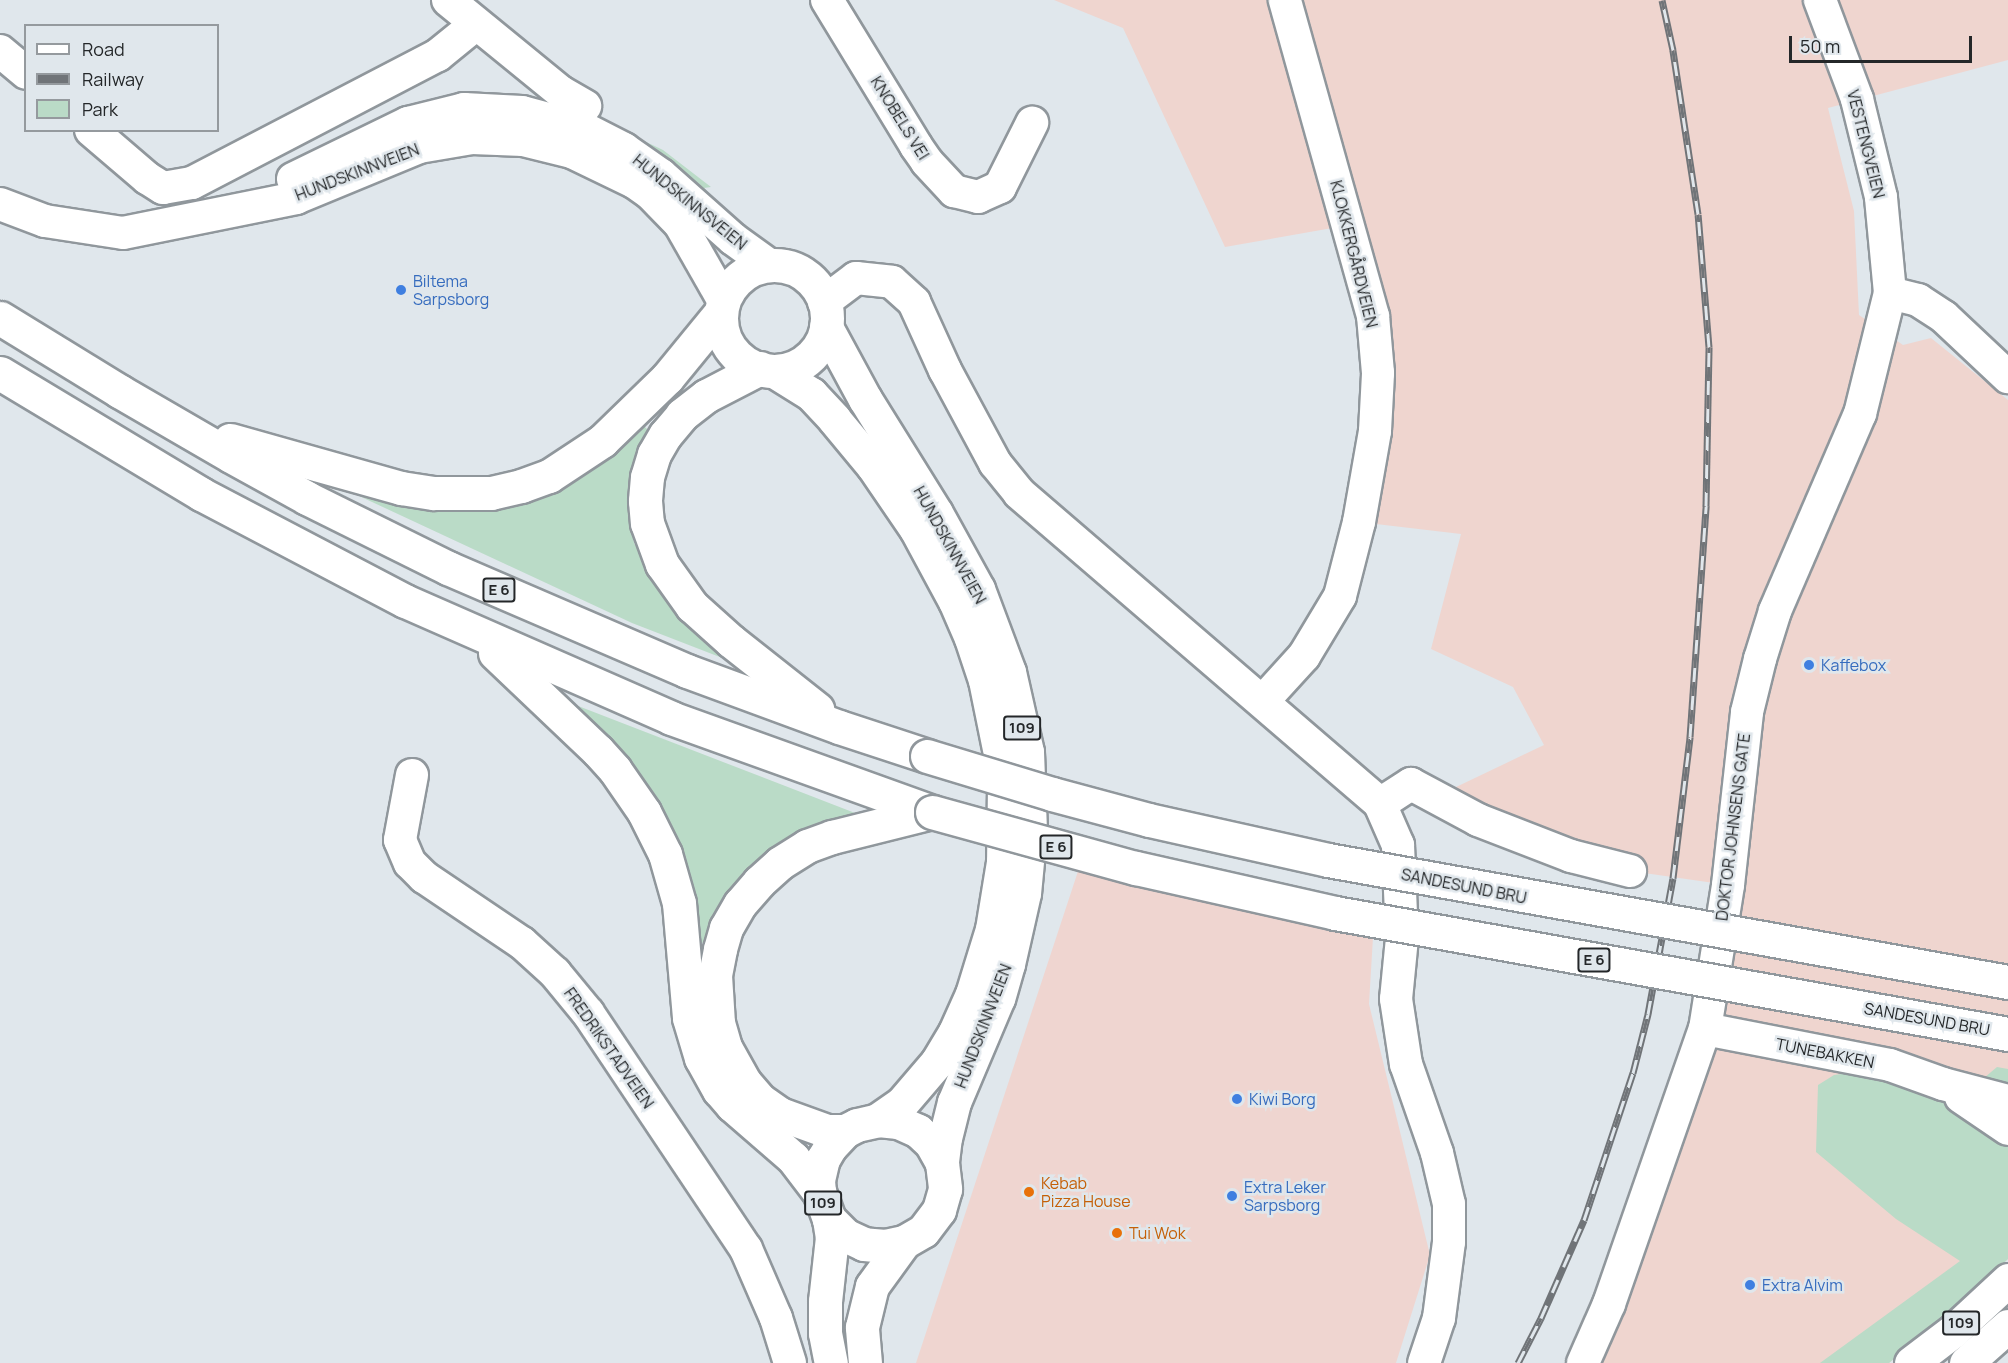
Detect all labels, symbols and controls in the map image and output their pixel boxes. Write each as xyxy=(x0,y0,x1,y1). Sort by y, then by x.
legend xyxy=(24,24,219,132)
scale bar xyxy=(1792,24,1975,62)
text: 50 m xyxy=(1800,34,1840,58)
text: Road xyxy=(82,37,125,61)
text: Railway xyxy=(82,67,144,91)
street label: KNOBELS VEI xyxy=(867,73,933,163)
street label: VESTENGVEIEN xyxy=(1843,88,1889,200)
text: Park xyxy=(82,97,118,121)
street label: HUNDSKINNVEIEN xyxy=(292,139,422,205)
street label: HUNDSKINNSVEIEN xyxy=(629,150,751,254)
street label: KLOKKERGÅRDVEIEN xyxy=(1326,178,1382,330)
place label: Biltema Sarpsborg xyxy=(413,271,489,309)
marker: Biltema Sarpsborg xyxy=(394,283,408,297)
street label: HUNDSKINNVEIEN xyxy=(910,483,990,607)
road number: E 6 xyxy=(481,578,517,602)
place label: Kaffebox xyxy=(1821,655,1886,675)
marker: Kaffebox xyxy=(1802,658,1816,672)
road number: 109 xyxy=(1002,716,1042,740)
street label: DOKTOR JOHNSENS GATE xyxy=(1712,732,1754,922)
road number: E 6 xyxy=(1038,835,1074,859)
street label: SANDESUND BRU xyxy=(1400,864,1528,908)
road number: E 6 xyxy=(1576,948,1612,972)
street label: HUNDSKINNVEIEN xyxy=(950,961,1016,1091)
street label: FREDRIKSTADVEIEN xyxy=(560,984,658,1112)
street label: SANDESUND BRU xyxy=(1863,998,1991,1040)
street label: TUNEBAKKEN xyxy=(1774,1034,1876,1072)
place label: Kiwi Borg xyxy=(1249,1089,1316,1109)
marker: Kiwi Borg xyxy=(1230,1092,1244,1106)
place label: Kebab Pizza House xyxy=(1041,1173,1131,1211)
place label: Extra Leker Sarpsborg xyxy=(1244,1177,1326,1215)
marker: Kebab Pizza House xyxy=(1022,1185,1036,1199)
marker: Extra Leker Sarpsborg xyxy=(1225,1189,1239,1203)
road number: 109 xyxy=(804,1191,842,1215)
place label: Tui Wok xyxy=(1129,1223,1186,1243)
marker: Tui Wok xyxy=(1110,1226,1124,1240)
place label: Extra Alvim xyxy=(1762,1275,1843,1295)
marker: Extra Alvim xyxy=(1743,1278,1757,1292)
road number: 109 xyxy=(1942,1311,1980,1335)

